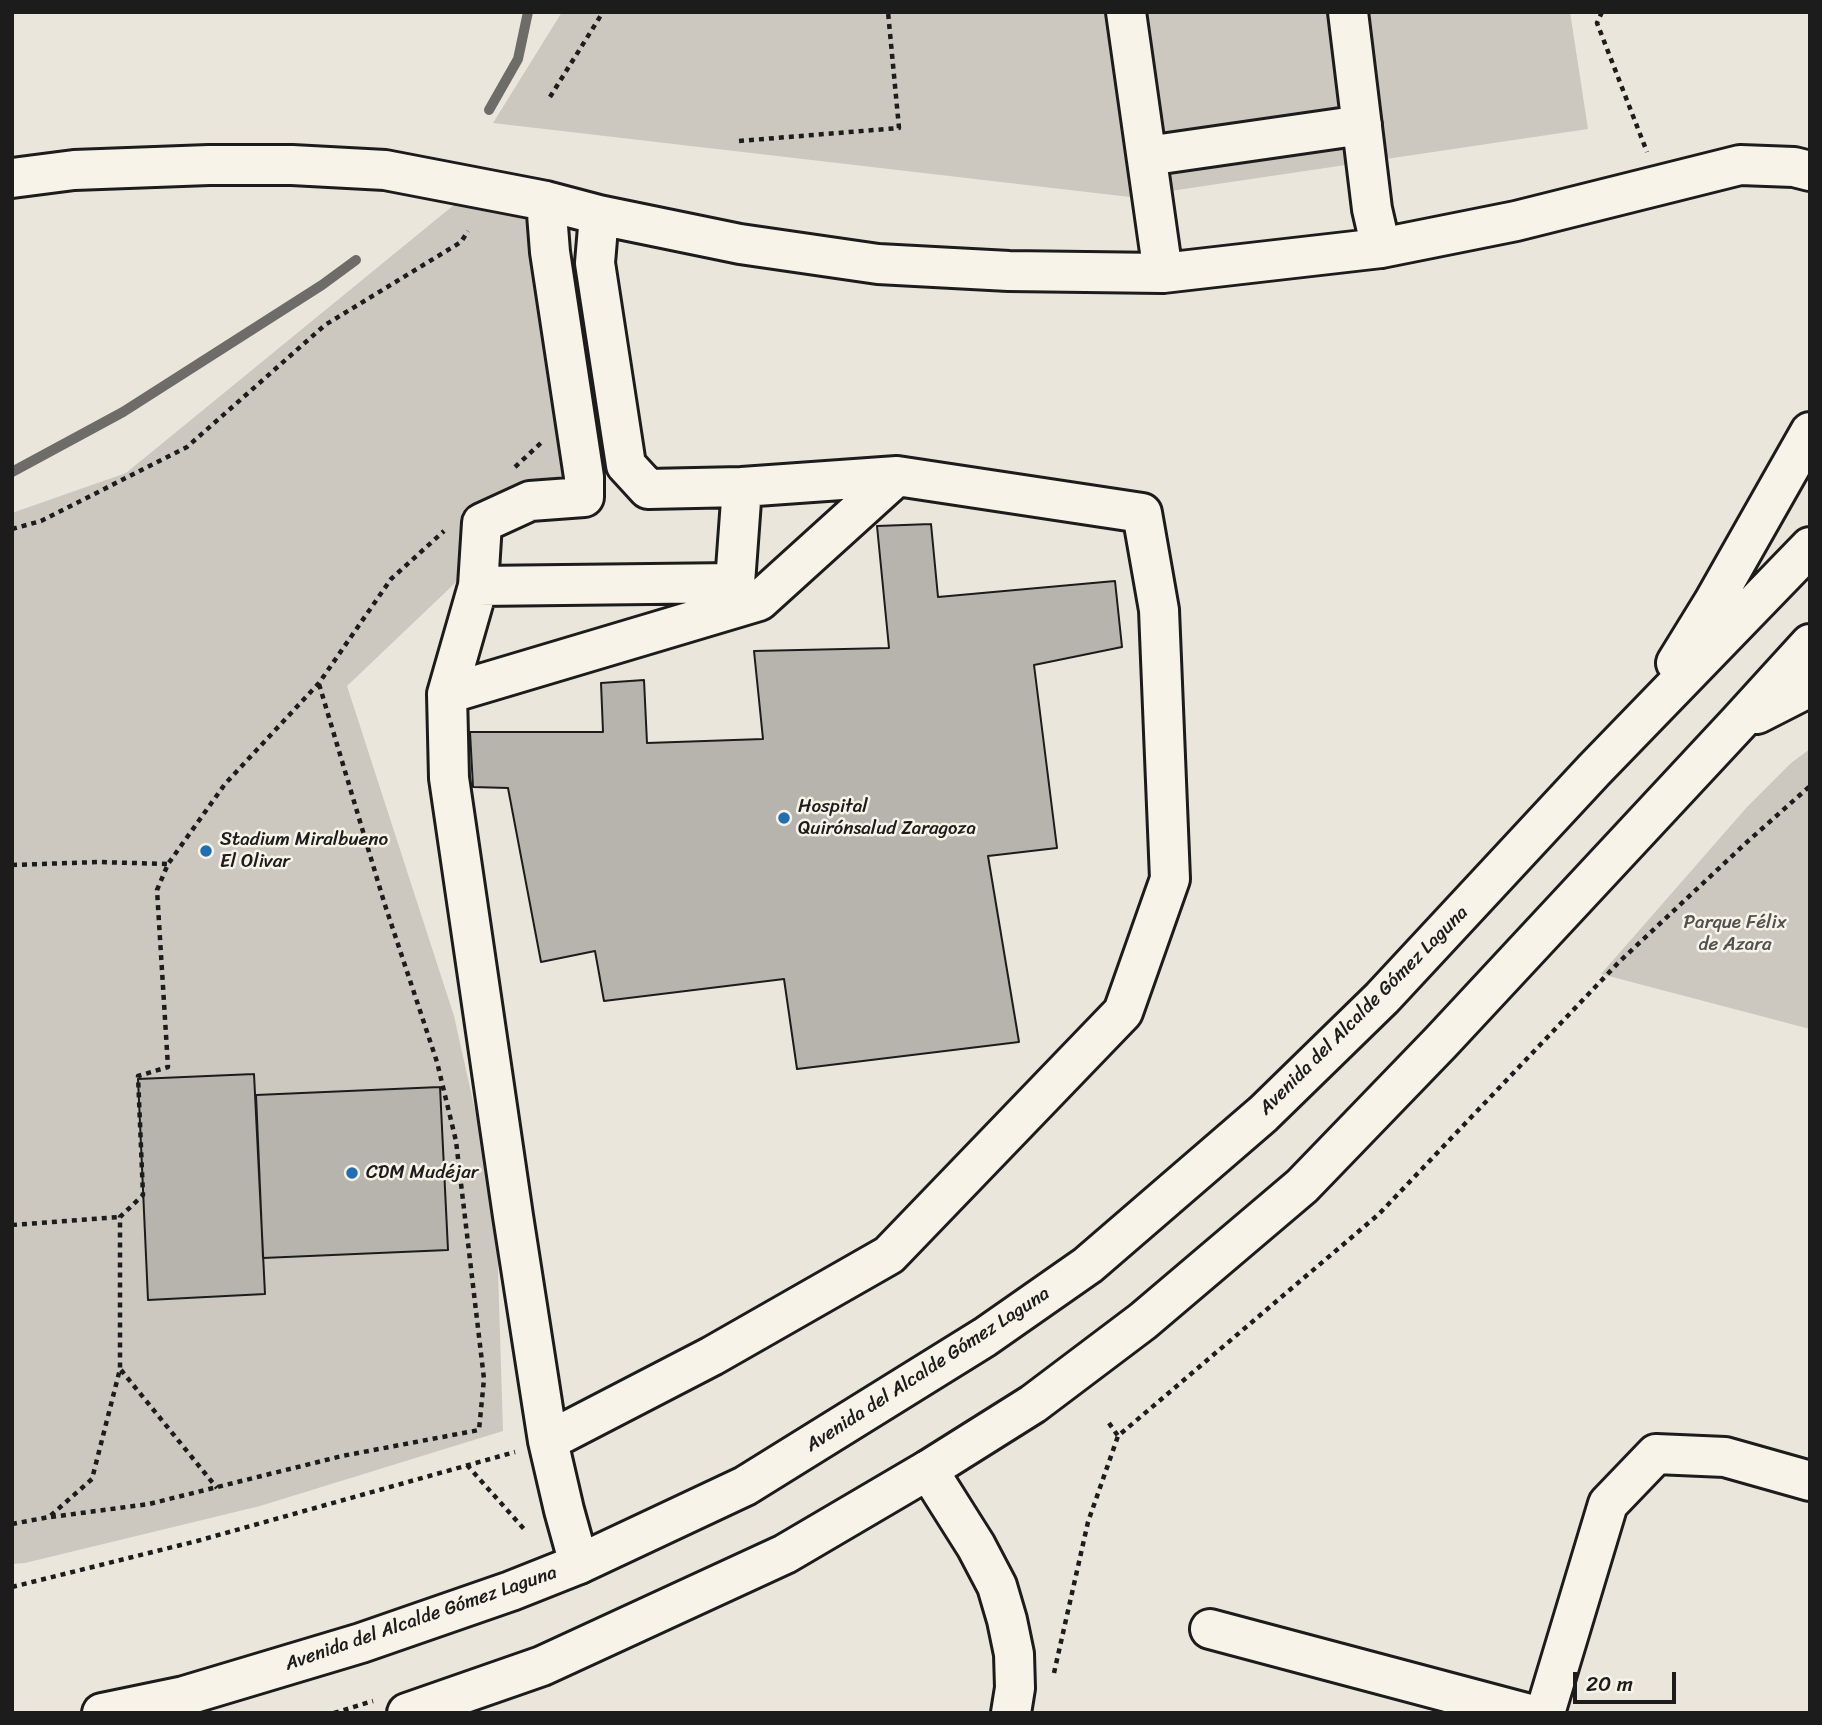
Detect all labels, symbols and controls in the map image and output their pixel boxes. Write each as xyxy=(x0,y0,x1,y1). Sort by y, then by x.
place label: Hospital Quirónsalud Zaragoza xyxy=(798,796,976,840)
marker: Hospital Quirónsalud Zaragoza xyxy=(776,810,792,826)
place label: Stadium Miralbueno El Olivar xyxy=(220,829,388,873)
marker: Stadium Miralbueno El Olivar xyxy=(198,843,214,859)
street label: Avenida del Alcalde Gómez Laguna xyxy=(1255,902,1473,1120)
park label: Parque Félix de Azara xyxy=(1684,912,1786,956)
place label: CDM Mudéjar xyxy=(366,1162,478,1184)
marker: CDM Mudéjar xyxy=(344,1165,360,1181)
street label: Avenida del Alcalde Gómez Laguna xyxy=(802,1283,1054,1457)
street label: Avenida del Alcalde Gómez Laguna xyxy=(282,1562,560,1676)
scale bar xyxy=(1577,1658,1680,1702)
text: 20 m xyxy=(1586,1665,1633,1703)

